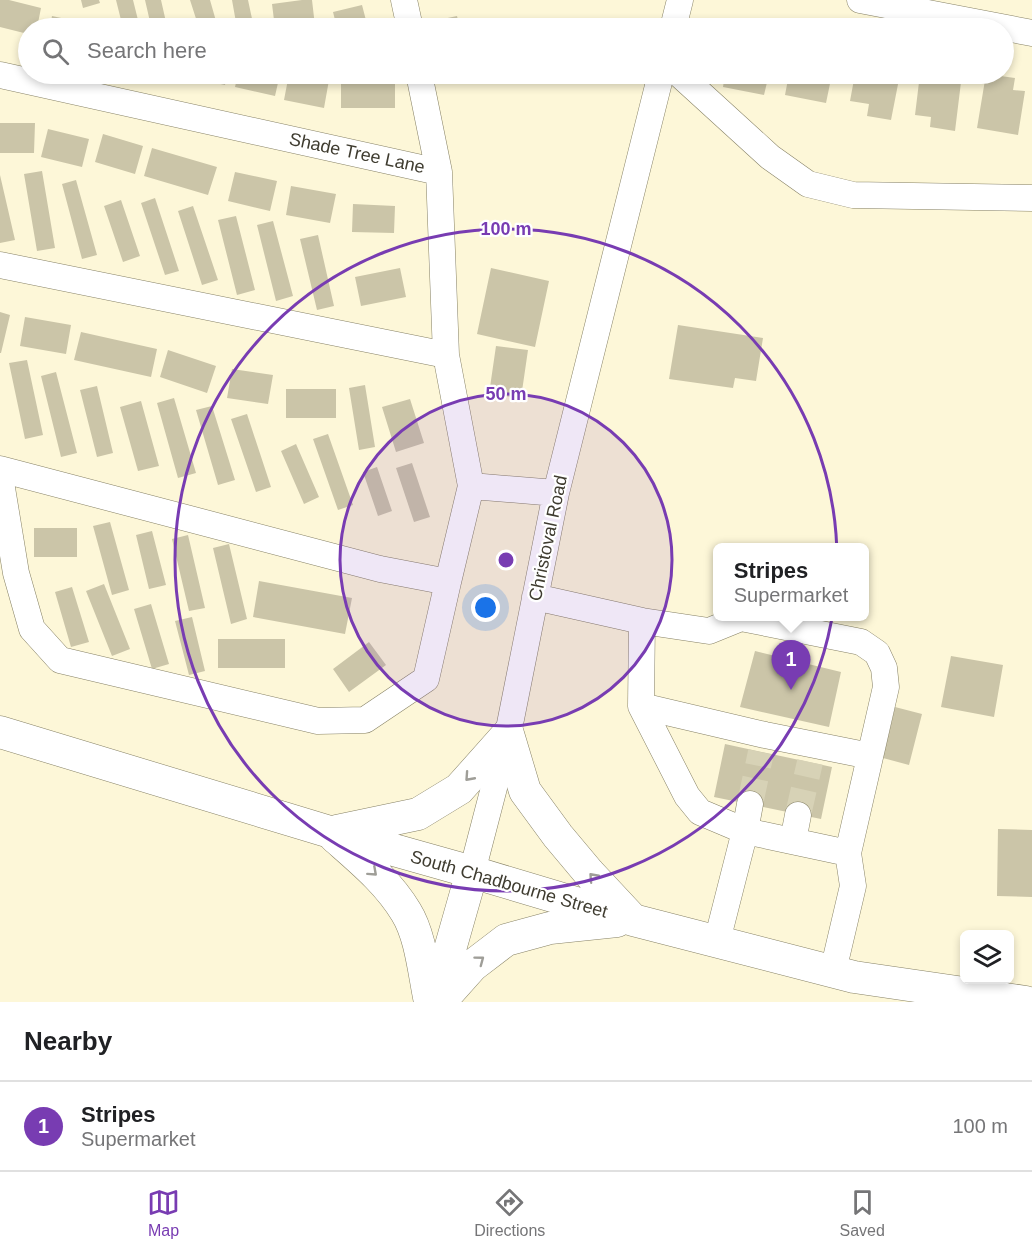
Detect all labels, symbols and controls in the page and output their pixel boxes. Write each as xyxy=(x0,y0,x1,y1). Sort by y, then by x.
search box xyxy=(18,18,1014,84)
icon: search xyxy=(39,35,72,68)
text: Search here xyxy=(87,38,207,63)
street label: Shade Tree Lane xyxy=(287,129,427,177)
text: 100 m xyxy=(480,219,532,239)
text: 50 m xyxy=(485,384,527,404)
street label: Christoval Road xyxy=(525,473,571,603)
popup xyxy=(713,543,869,621)
centre of rings xyxy=(496,550,516,570)
text: Stripes xyxy=(734,558,808,583)
text: Supermarket xyxy=(734,584,848,606)
your location xyxy=(471,593,500,622)
pin: 1 xyxy=(772,640,810,690)
one-way arrow xyxy=(465,771,476,781)
street label: South Chadbourne Street xyxy=(408,846,610,922)
one-way arrow xyxy=(367,865,377,876)
one-way arrow xyxy=(589,873,600,884)
map controls xyxy=(960,930,1014,984)
button: layers xyxy=(960,930,1014,984)
one-way arrow xyxy=(474,956,485,967)
text: Nearby xyxy=(24,1026,112,1056)
text: Stripes xyxy=(81,1102,156,1127)
text: 1 xyxy=(38,1115,49,1137)
text: 100 m xyxy=(952,1115,1008,1137)
text: Supermarket xyxy=(81,1128,196,1150)
tab: Map xyxy=(147,1186,180,1240)
tab: Directions xyxy=(474,1186,545,1240)
tab: Saved xyxy=(840,1186,885,1240)

